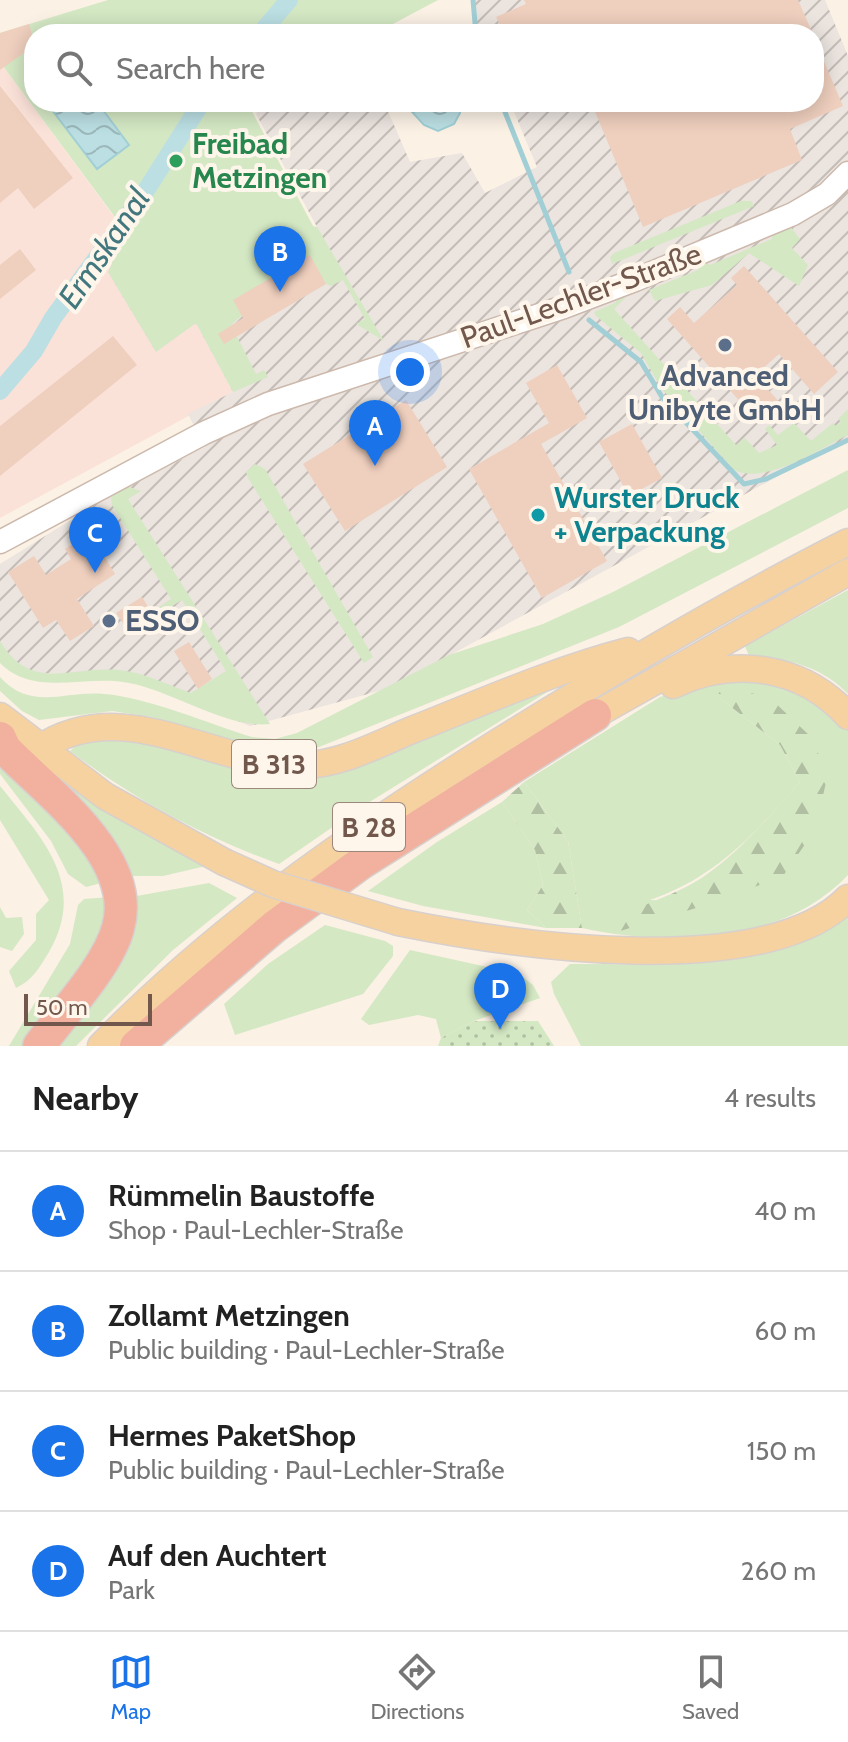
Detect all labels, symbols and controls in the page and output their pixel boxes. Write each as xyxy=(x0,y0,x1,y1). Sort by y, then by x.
search box xyxy=(24,24,824,112)
icon: search xyxy=(52,46,96,90)
text: Search here xyxy=(116,50,265,87)
place label: Freibad Metzingen xyxy=(192,125,327,196)
marker: Freibad Metzingen xyxy=(167,152,185,170)
water label: Ermskanal xyxy=(49,180,158,315)
pin: B xyxy=(254,226,306,292)
street label: Paul-Lechler-Straße xyxy=(455,235,706,356)
marker: Advanced Unibyte GmbH xyxy=(716,336,734,354)
your location xyxy=(390,352,430,392)
place label: Advanced Unibyte GmbH xyxy=(628,357,822,428)
pin: A xyxy=(349,400,401,466)
place label: Wurster Druck + Verpackung xyxy=(554,479,740,550)
marker: Wurster Druck + Verpackung xyxy=(529,506,547,524)
pin: C xyxy=(69,507,121,573)
place label: ESSO xyxy=(125,602,200,639)
marker: ESSO xyxy=(100,612,118,630)
road number: B 313 xyxy=(232,740,316,788)
road number: B 28 xyxy=(333,803,405,851)
pin: D xyxy=(474,963,526,1029)
scale bar xyxy=(24,990,152,1026)
text: 50 m xyxy=(36,994,88,1021)
text: Nearby xyxy=(32,1077,139,1119)
text: 4 results xyxy=(724,1082,816,1114)
text: Rümmelin Baustoffe xyxy=(108,1177,375,1214)
text: A xyxy=(50,1195,66,1227)
text: 40 m xyxy=(754,1195,816,1227)
text: Shop · Paul-Lechler-Straße xyxy=(108,1214,403,1246)
text: Zollamt Metzingen xyxy=(108,1297,350,1334)
text: B xyxy=(50,1315,66,1347)
text: 60 m xyxy=(754,1315,816,1347)
text: Public building · Paul-Lechler-Straße xyxy=(108,1334,505,1366)
text: Hermes PaketShop xyxy=(108,1417,356,1454)
text: C xyxy=(50,1435,66,1467)
text: 150 m xyxy=(747,1435,816,1467)
text: Public building · Paul-Lechler-Straße xyxy=(108,1454,505,1486)
text: Auf den Auchtert xyxy=(108,1537,327,1574)
text: D xyxy=(49,1555,67,1587)
text: 260 m xyxy=(741,1555,816,1587)
text: Park xyxy=(108,1574,155,1606)
tab: Map xyxy=(109,1650,153,1725)
tab: Directions xyxy=(370,1650,464,1725)
tab: Saved xyxy=(682,1650,739,1725)

